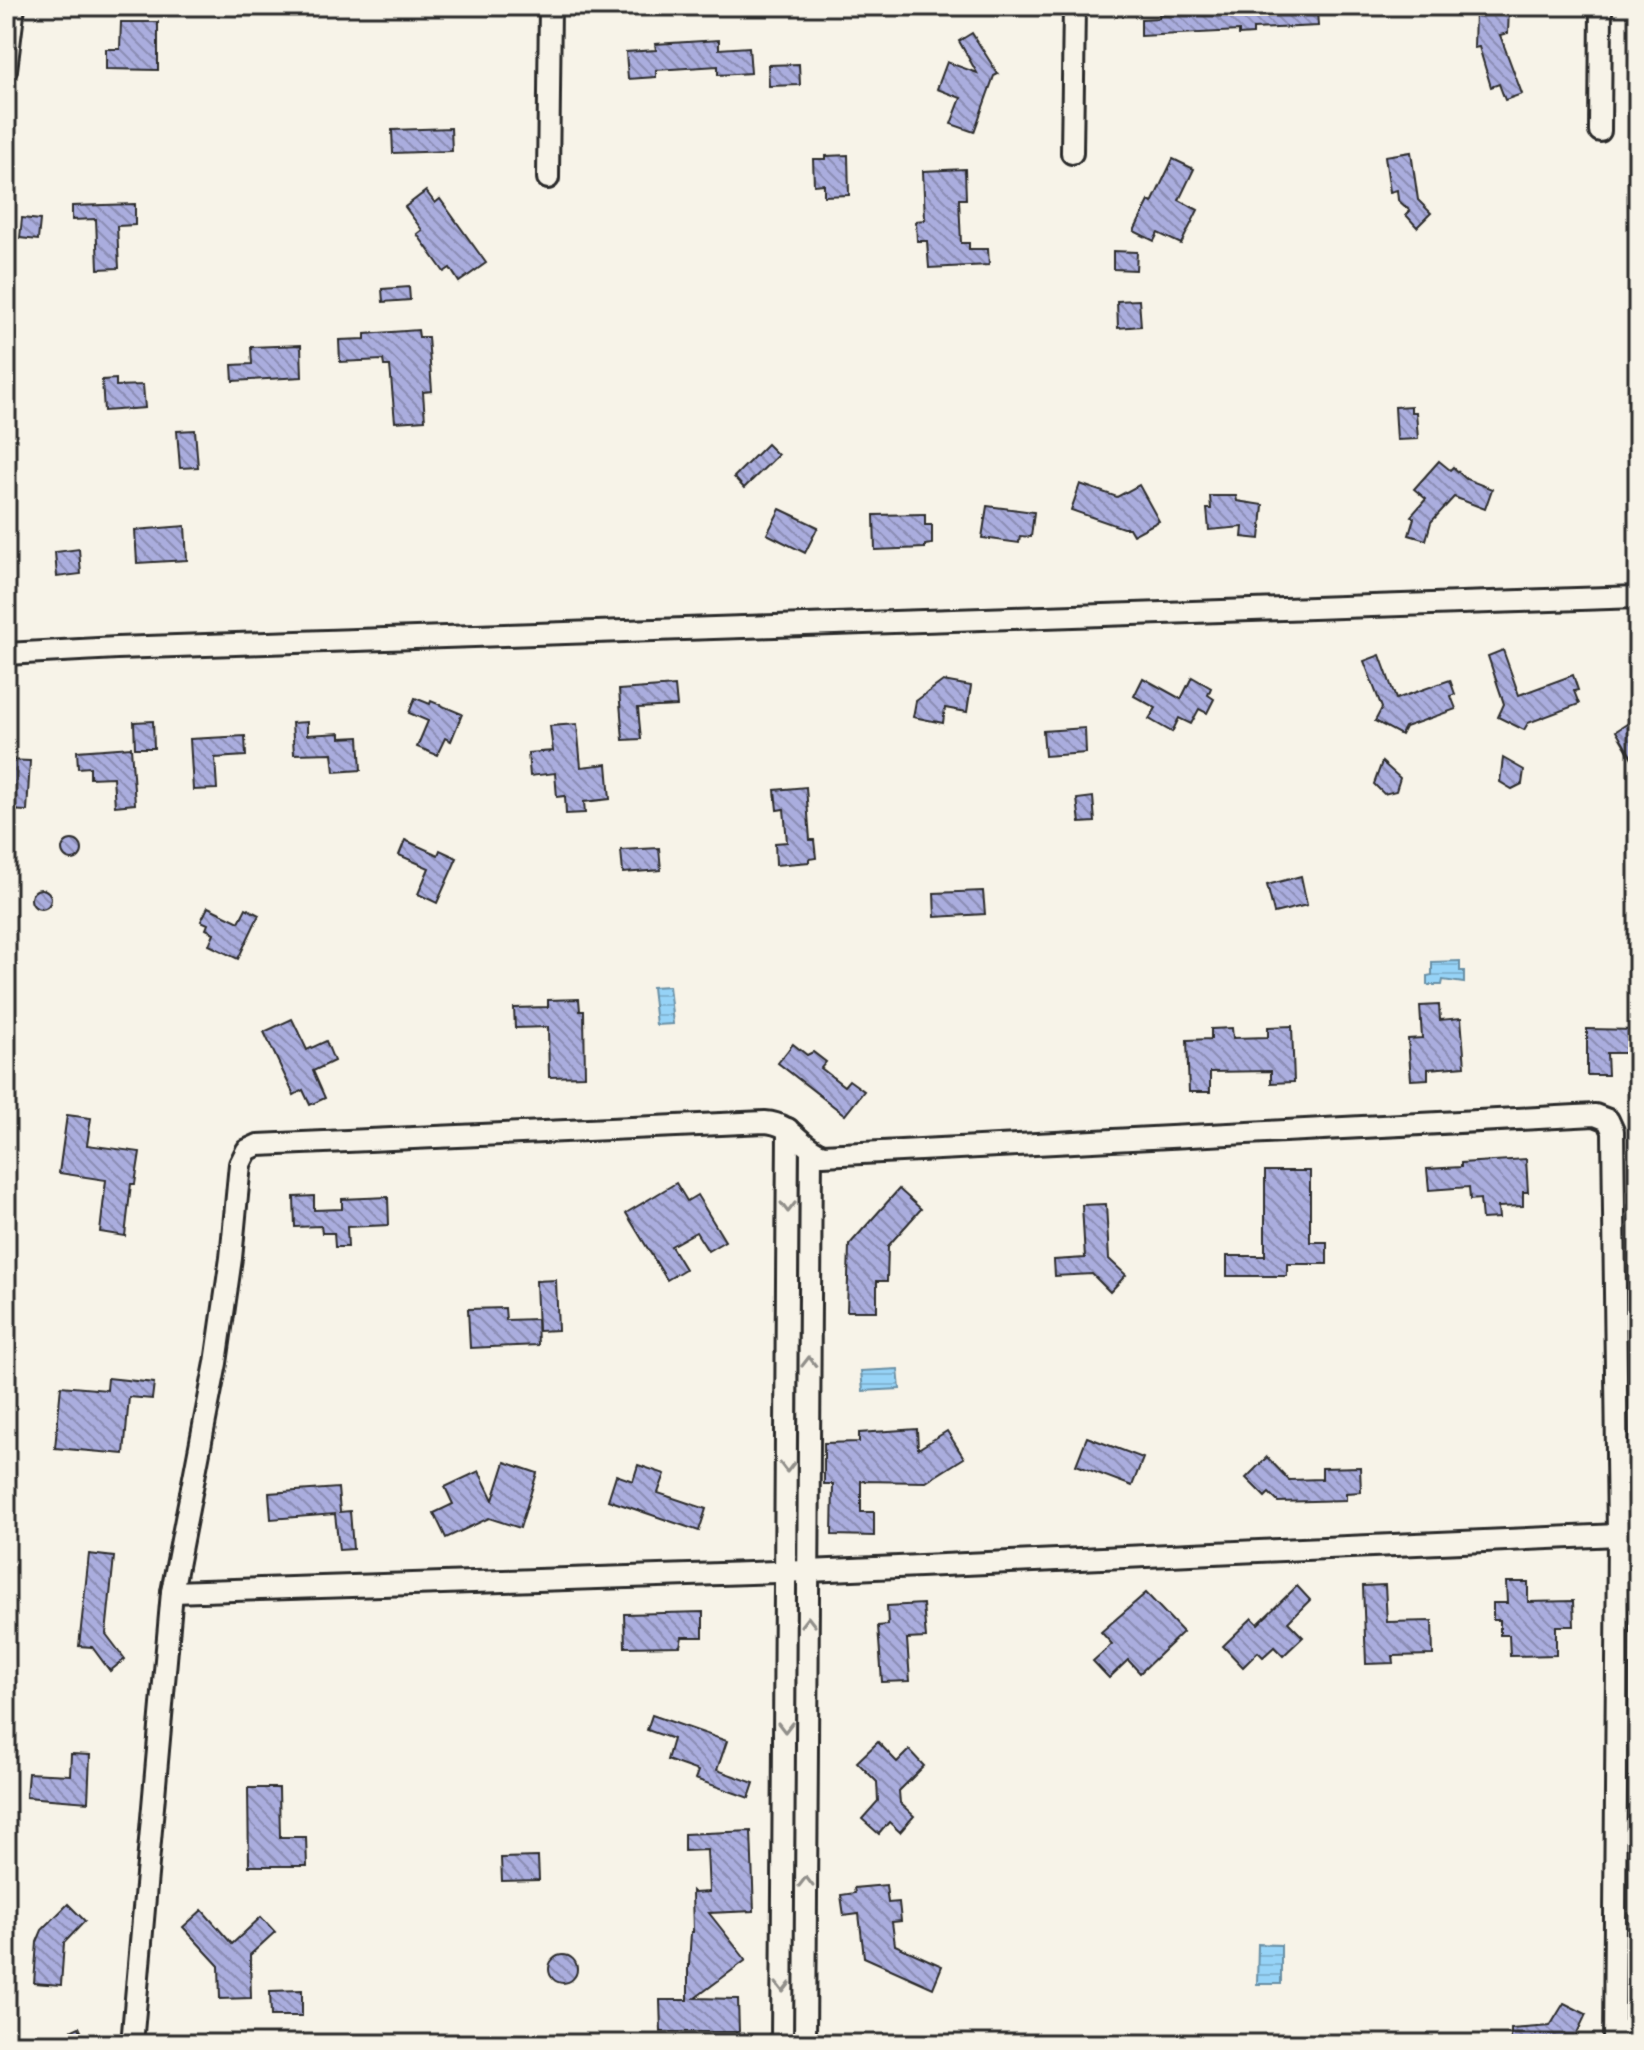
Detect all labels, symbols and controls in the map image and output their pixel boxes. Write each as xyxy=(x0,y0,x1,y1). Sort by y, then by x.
one-way arrow xyxy=(779,1201,797,1214)
one-way arrow xyxy=(801,1355,818,1368)
one-way arrow xyxy=(778,1461,796,1474)
one-way arrow xyxy=(799,1615,817,1628)
one-way arrow xyxy=(776,1721,794,1734)
one-way arrow xyxy=(797,1875,815,1888)
one-way arrow xyxy=(774,1981,792,1994)

